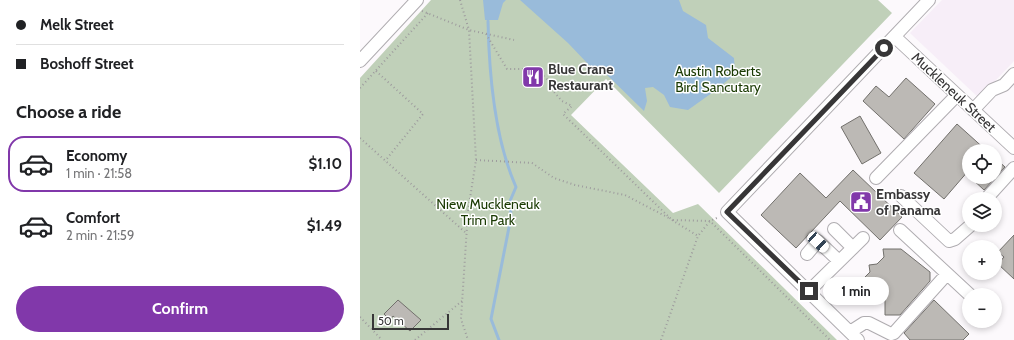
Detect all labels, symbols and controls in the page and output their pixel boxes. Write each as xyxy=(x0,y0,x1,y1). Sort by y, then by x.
text: Melk Street xyxy=(40,16,114,34)
route start xyxy=(875,39,893,57)
street label: Muckleneuk Street xyxy=(908,48,1000,136)
text: Boshoff Street xyxy=(40,55,134,73)
place label: Blue Crane Restaurant xyxy=(548,60,613,94)
park label: Austin Roberts Bird Sancutary xyxy=(675,62,761,96)
restaurant icon: Blue Crane Restaurant xyxy=(520,64,546,90)
text: Choose a ride xyxy=(16,101,121,123)
map controls xyxy=(962,144,1002,328)
button: locate xyxy=(962,144,1002,184)
icon: car xyxy=(18,146,54,182)
text: Economy xyxy=(66,147,127,165)
text: $1.10 xyxy=(309,155,342,173)
text: 1 min · 21:58 xyxy=(66,165,132,181)
place label: Embassy of Panama xyxy=(876,185,941,219)
public building icon: Embassy of Panama xyxy=(848,189,874,215)
button: layers xyxy=(962,192,1002,232)
park label: Niew Muckleneuk Trim Park xyxy=(436,195,540,229)
icon: car xyxy=(18,208,54,244)
text: Comfort xyxy=(66,209,120,227)
text: $1.49 xyxy=(307,217,342,235)
text: 2 min · 21:59 xyxy=(66,227,134,243)
car xyxy=(805,229,831,255)
button: + xyxy=(962,240,1002,280)
callout: 1 min xyxy=(823,277,889,305)
route end xyxy=(800,282,818,300)
text: 1 min xyxy=(841,283,871,299)
button: Confirm xyxy=(16,286,344,332)
button: − xyxy=(962,288,1002,328)
scale bar xyxy=(372,312,449,331)
text: 50 m xyxy=(378,314,404,328)

